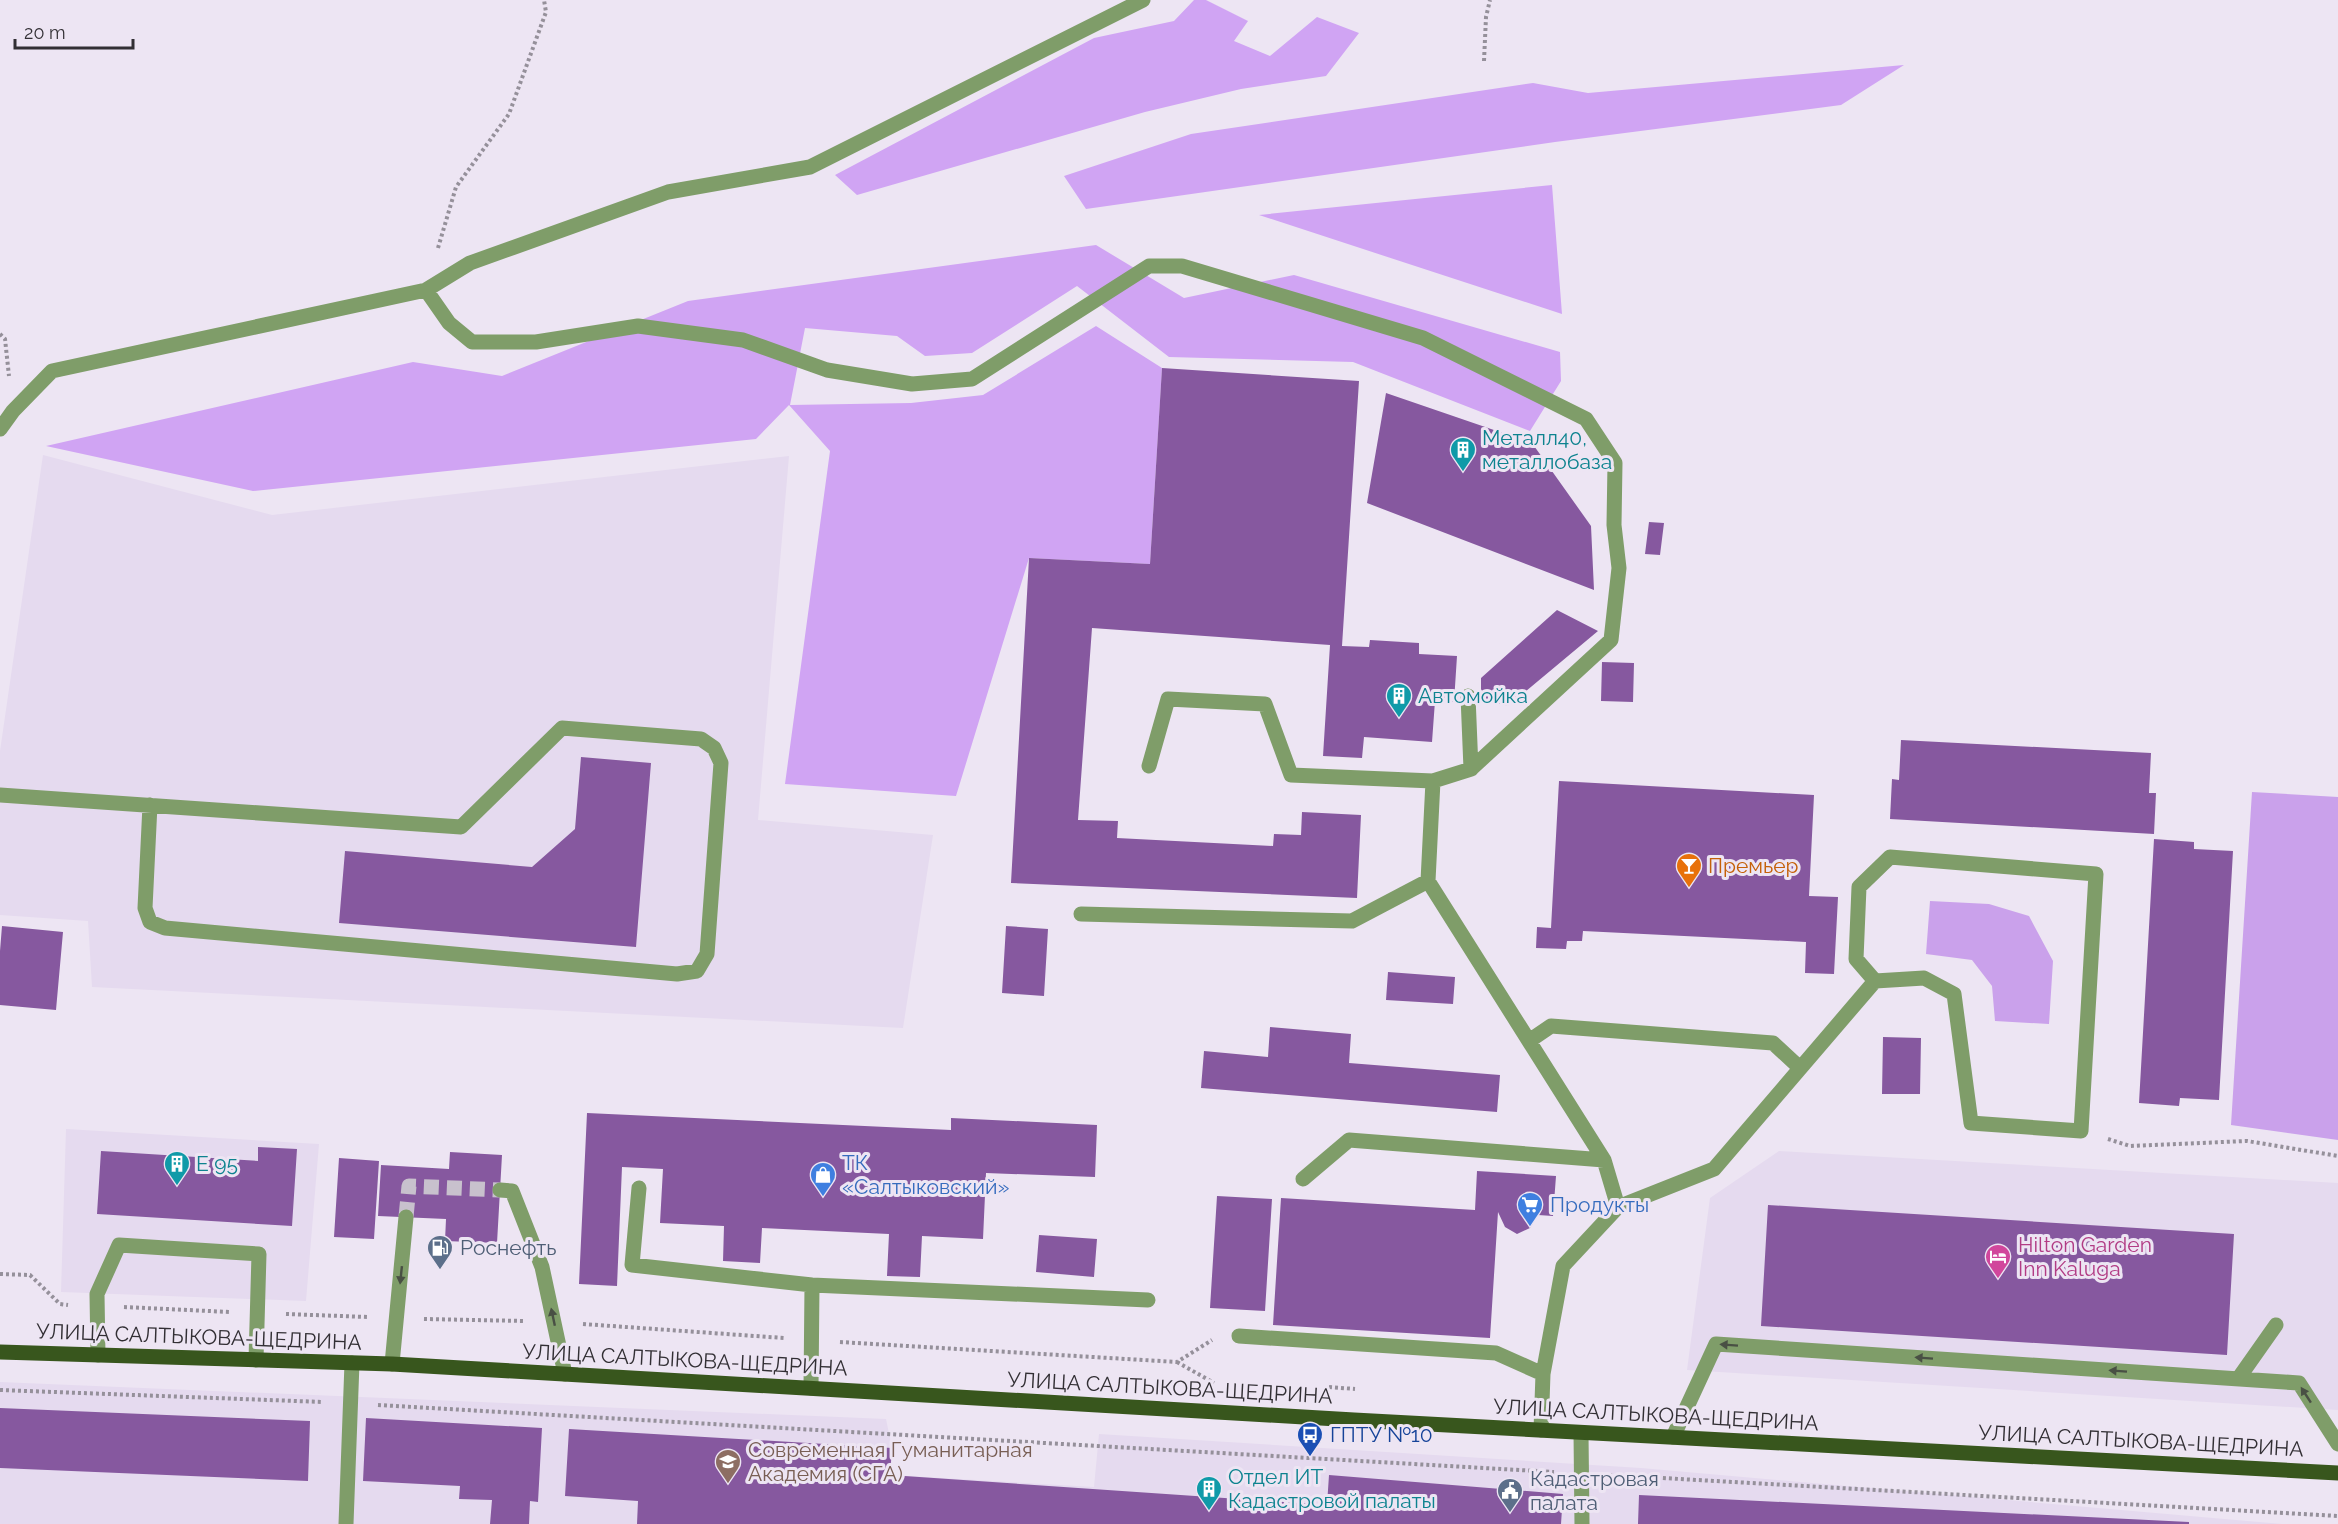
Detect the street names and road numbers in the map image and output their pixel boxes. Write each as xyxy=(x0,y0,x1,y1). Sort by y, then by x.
street label: УЛИЦА САЛТЫКОВА-ЩЕДРИНА xyxy=(36,1318,362,1355)
street label: УЛИЦА САЛТЫКОВА-ЩЕДРИНА xyxy=(522,1338,848,1381)
street label: УЛИЦА САЛТЫКОВА-ЩЕДРИНА xyxy=(1007,1366,1333,1409)
street label: УЛИЦА САЛТЫКОВА-ЩЕДРИНА xyxy=(1493,1393,1819,1436)
street label: УЛИЦА САЛТЫКОВА-ЩЕДРИНА xyxy=(1978,1419,2304,1462)

